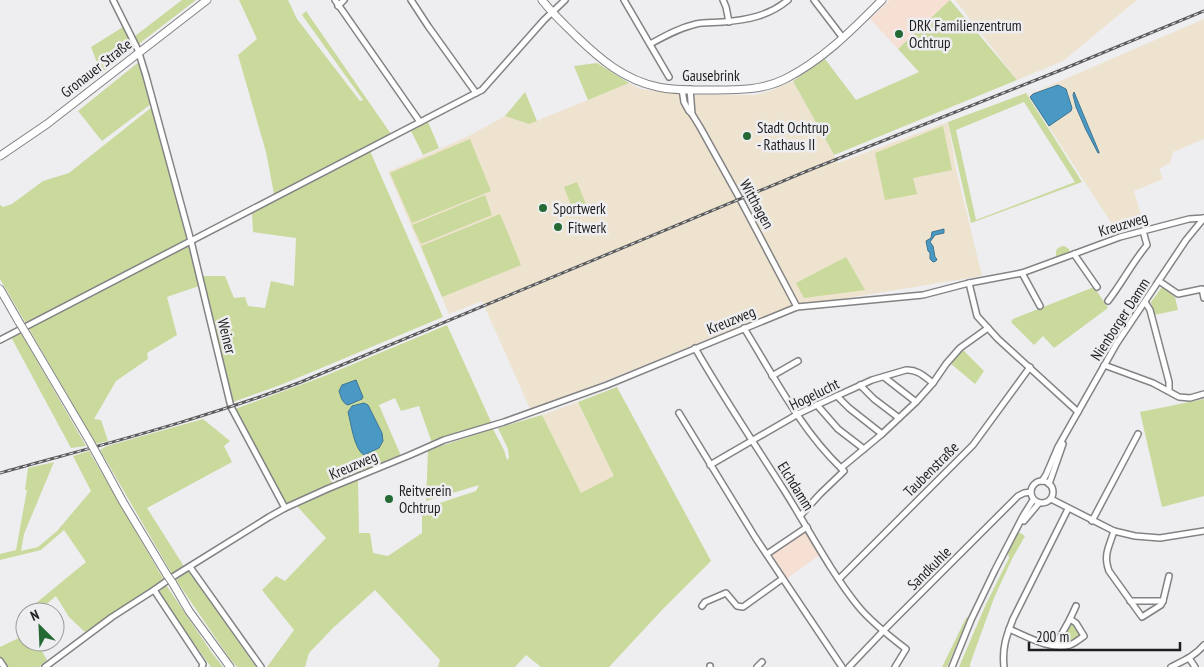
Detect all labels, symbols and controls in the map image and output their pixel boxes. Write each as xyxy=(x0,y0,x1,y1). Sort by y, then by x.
place label: DRK Familienzentrum Ochtrup xyxy=(909,16,1022,52)
marker: DRK Familienzentrum Ochtrup xyxy=(893,28,905,40)
street label: Gronauer Straße xyxy=(57,34,135,102)
street label: Gausebrink xyxy=(682,66,740,85)
place label: Stadt Ochtrup - Rathaus II xyxy=(757,118,829,154)
marker: Stadt Ochtrup - Rathaus II xyxy=(741,130,753,142)
street label: Witthagen xyxy=(736,176,778,232)
place label: Sportwerk xyxy=(553,199,606,218)
marker: Sportwerk xyxy=(537,202,549,214)
street label: Kreuzweg xyxy=(1096,208,1150,240)
place label: Fitwerk xyxy=(568,218,607,237)
marker: Fitwerk xyxy=(552,221,564,233)
street label: Nienborger Damm xyxy=(1086,274,1154,364)
street label: Kreuzweg xyxy=(704,302,758,338)
street label: Weiner xyxy=(213,316,241,357)
street label: Hogelucht xyxy=(786,374,842,414)
street label: Taubenstraße xyxy=(900,438,962,500)
street label: Kreuzweg xyxy=(326,446,380,484)
street label: Elchdamm xyxy=(774,458,818,514)
place label: Reitverein Ochtrup xyxy=(399,481,451,517)
marker: Reitverein Ochtrup xyxy=(383,493,395,505)
street label: Sandkuhle xyxy=(903,542,955,594)
north arrow xyxy=(15,602,65,652)
text: N xyxy=(28,605,42,625)
scale bar xyxy=(1029,620,1180,652)
text: 200 m xyxy=(1036,627,1069,646)

